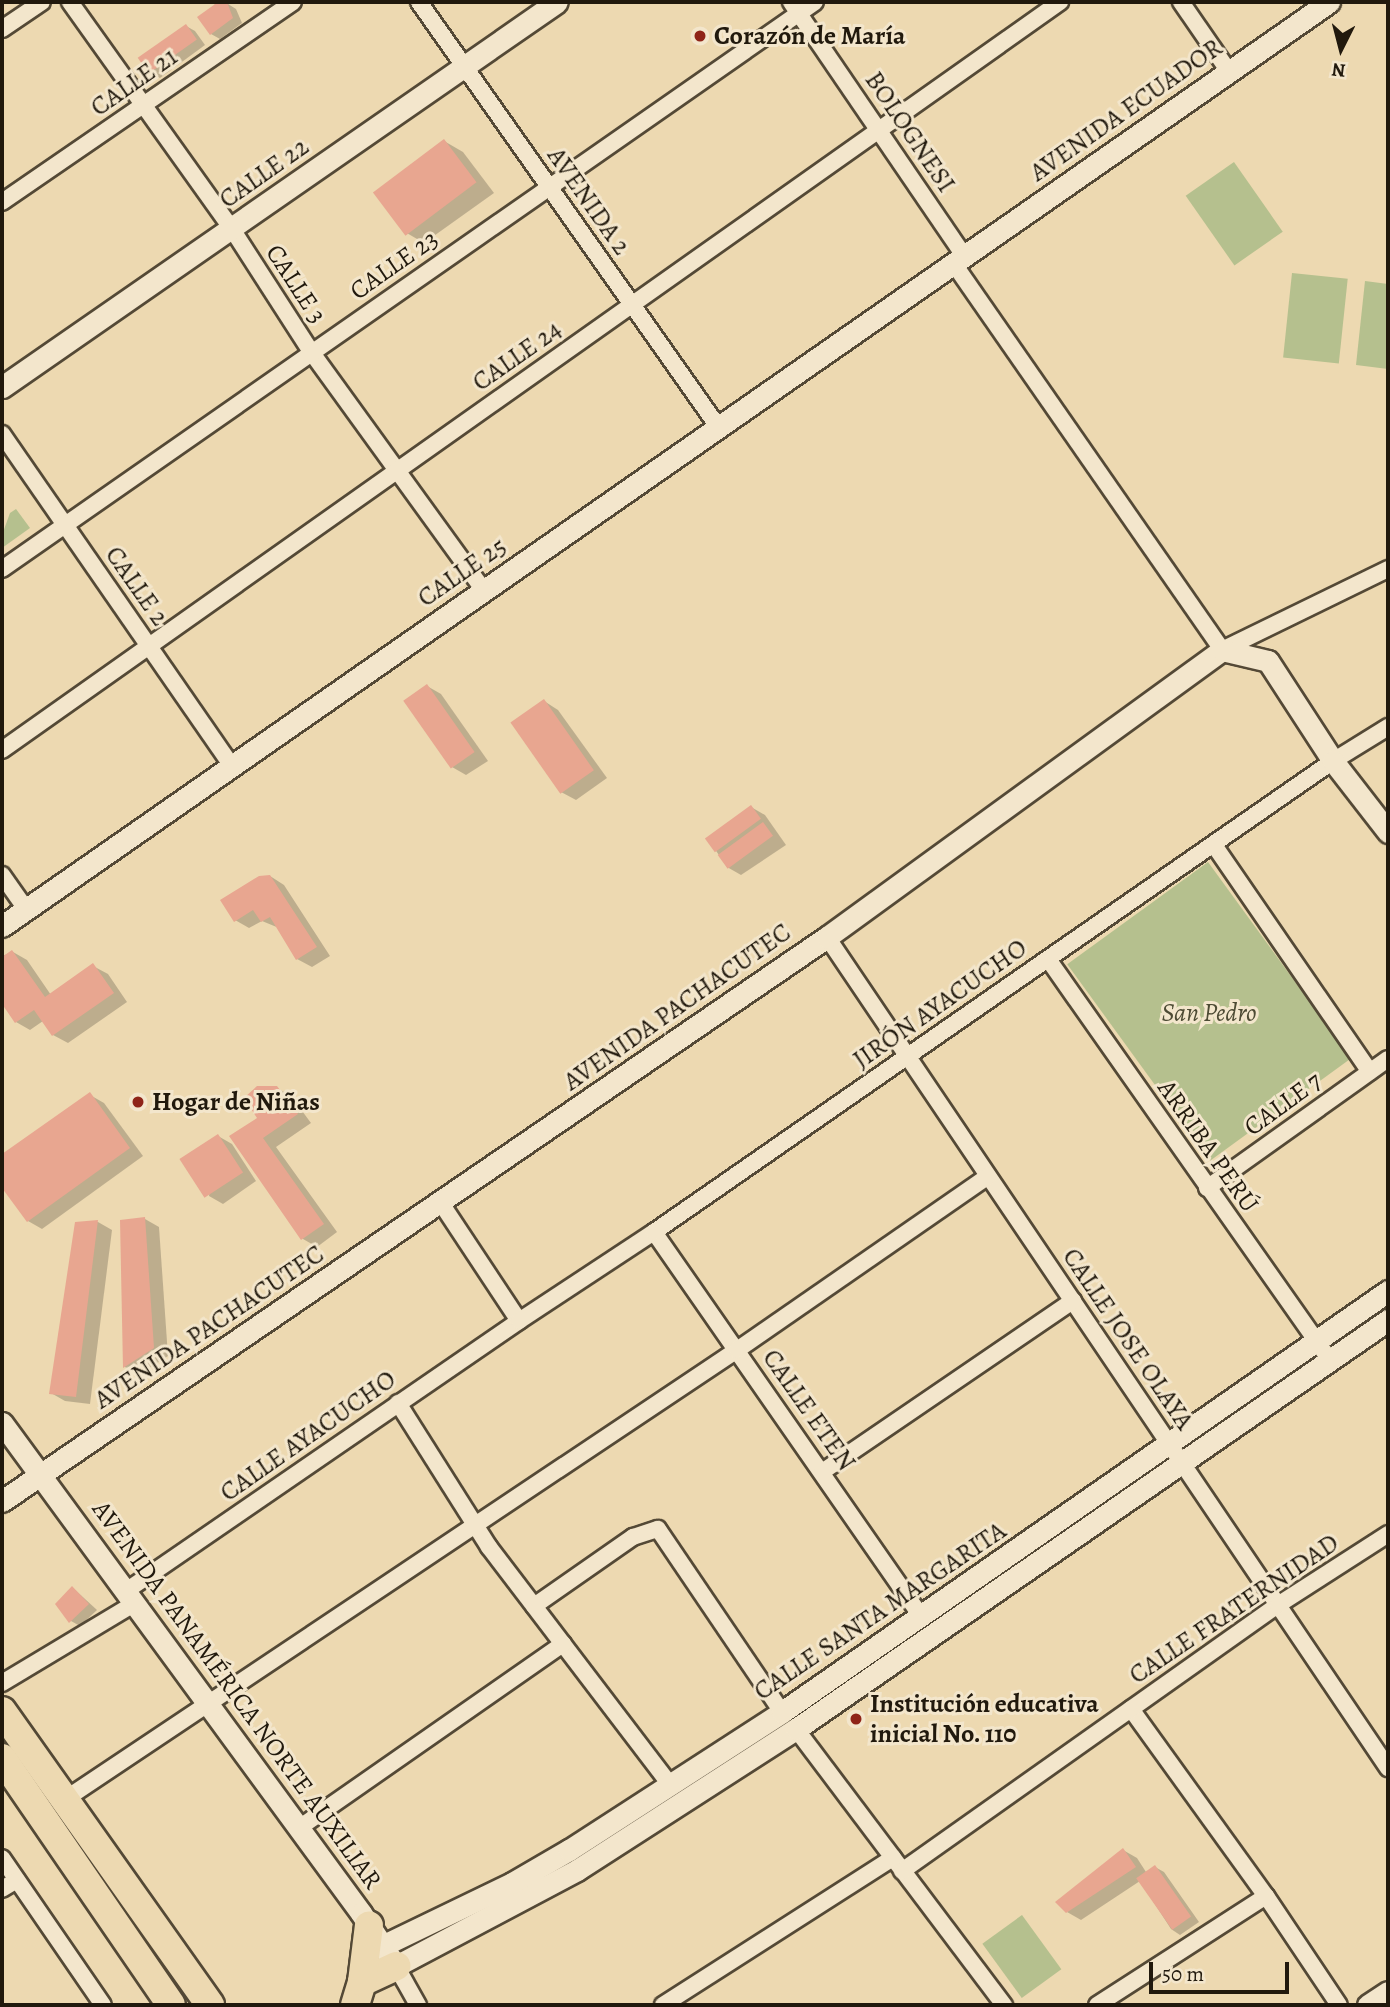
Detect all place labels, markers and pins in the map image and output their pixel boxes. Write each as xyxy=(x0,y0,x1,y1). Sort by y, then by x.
place label: Corazón de María xyxy=(714,20,906,52)
marker: Corazón de María xyxy=(692,28,708,44)
place label: Hogar de Niñas xyxy=(152,1086,320,1118)
marker: Hogar de Niñas xyxy=(130,1094,146,1110)
place label: Institución educativa inicial No. 110 xyxy=(870,1688,1099,1750)
marker: Institución educativa inicial No. 110 xyxy=(848,1711,864,1727)

